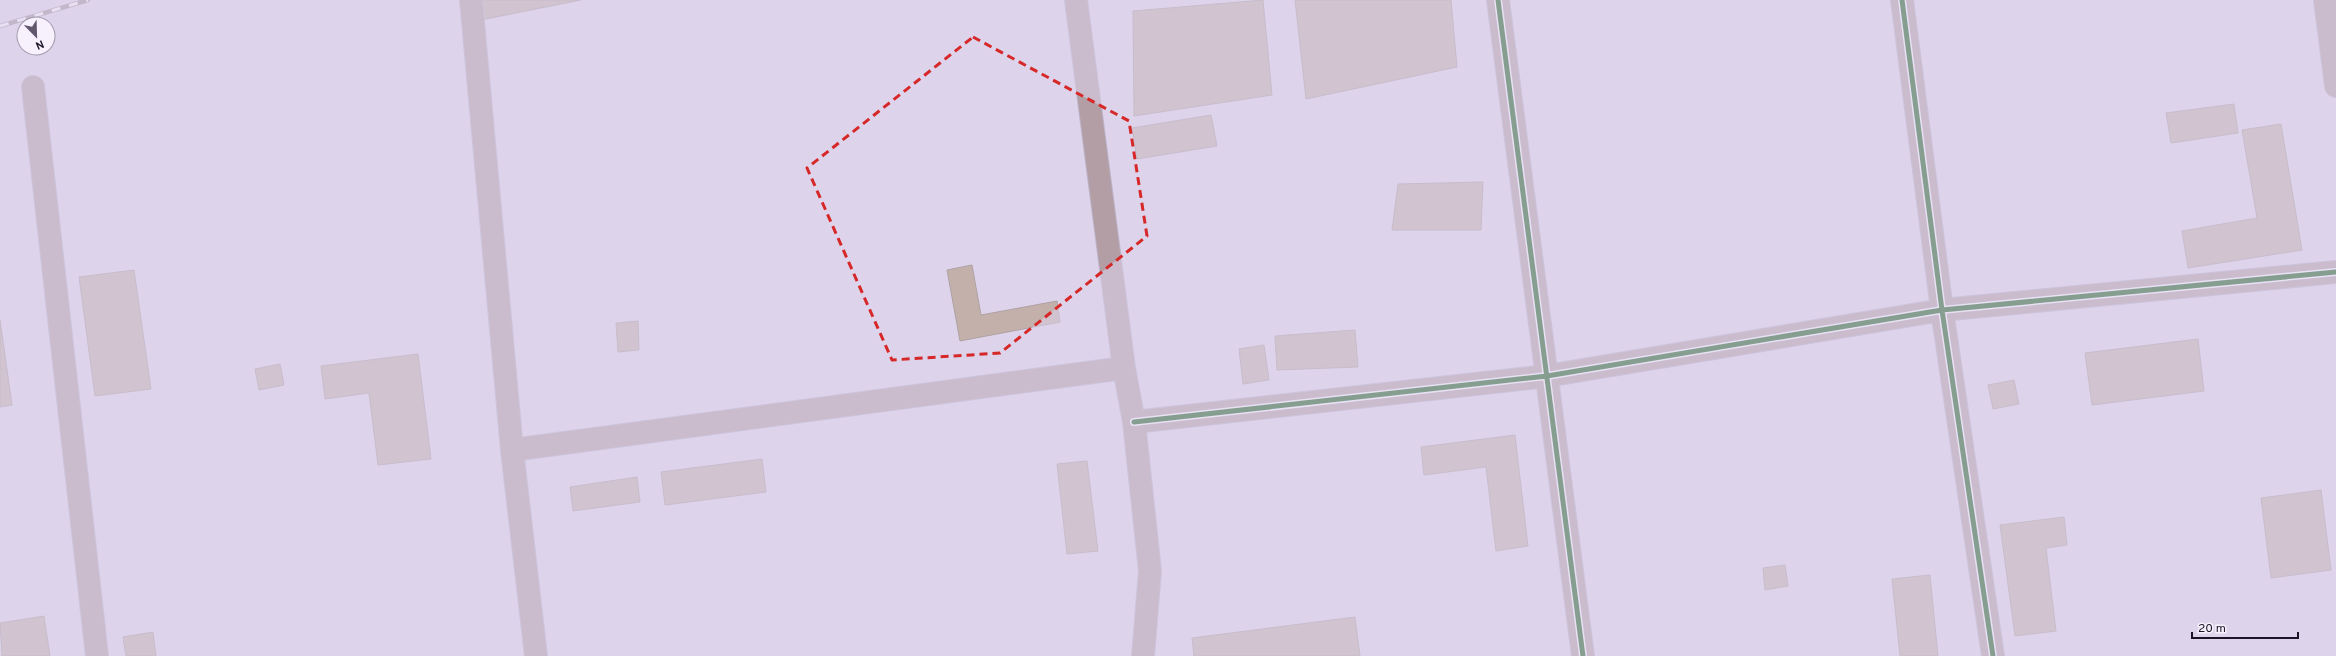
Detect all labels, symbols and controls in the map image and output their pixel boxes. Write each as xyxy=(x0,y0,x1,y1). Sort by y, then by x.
north arrow xyxy=(16,16,56,56)
text: N xyxy=(33,36,46,52)
scale bar xyxy=(2192,614,2298,640)
text: 20 m xyxy=(2198,621,2226,637)

